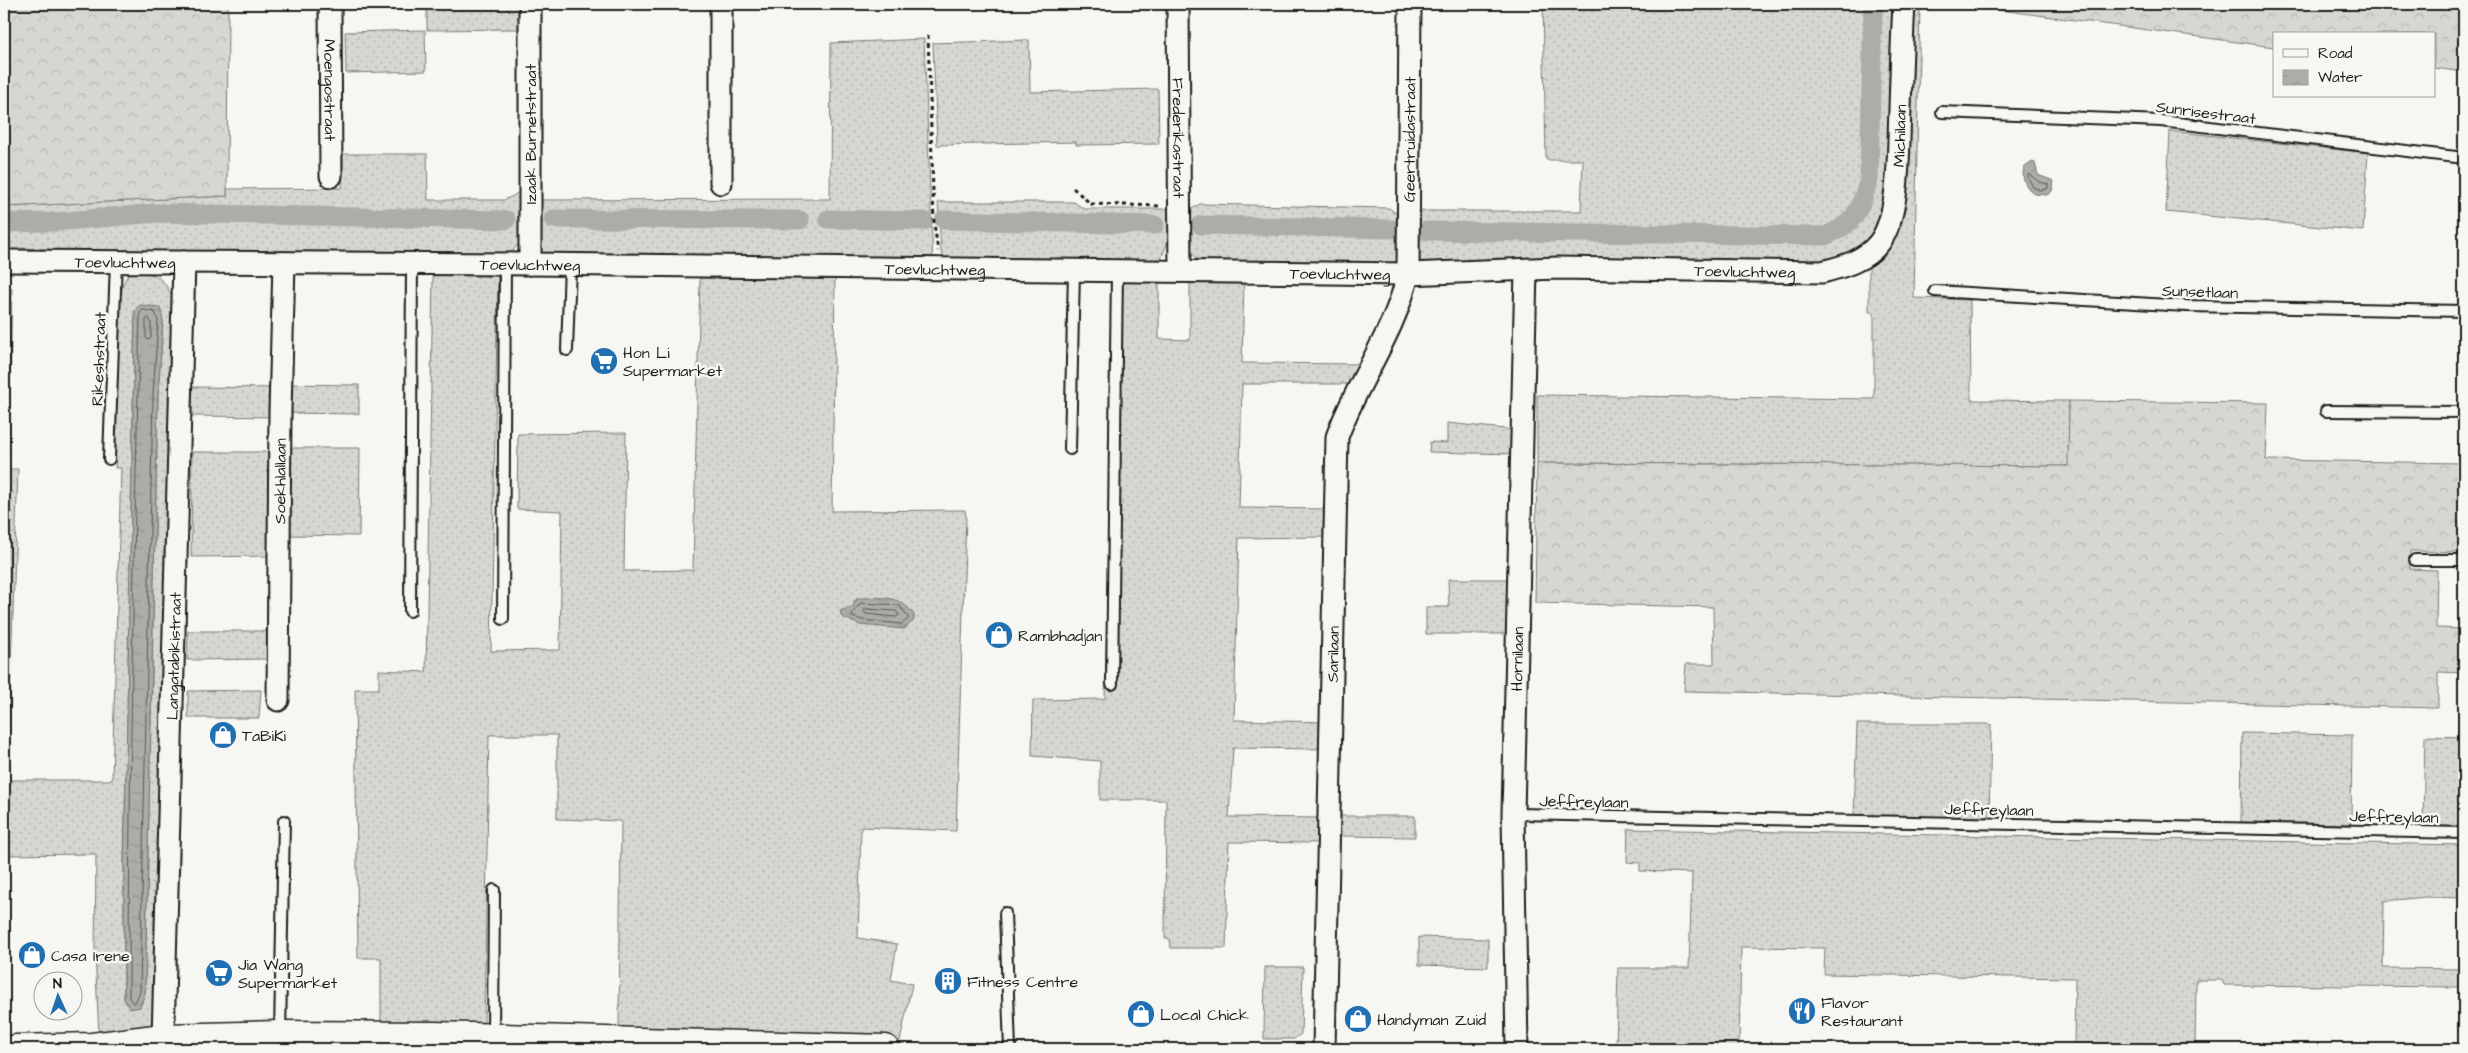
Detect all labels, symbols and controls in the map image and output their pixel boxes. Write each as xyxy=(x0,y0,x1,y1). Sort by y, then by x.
legend xyxy=(2273,32,2436,98)
street label: Moengostraat xyxy=(317,39,341,142)
text: Road xyxy=(2318,43,2353,64)
street label: Izaak Burnetstraat xyxy=(520,63,542,204)
text: Water xyxy=(2318,67,2362,88)
street label: Geertruidastraat xyxy=(1399,76,1421,202)
street label: Frederikastraat xyxy=(1167,78,1189,199)
street label: Sunrisestraat xyxy=(2155,96,2258,130)
street label: Michilaan xyxy=(1888,104,1912,168)
street label: Toevluchtweg xyxy=(74,251,176,275)
street label: Toevluchtweg xyxy=(479,254,581,278)
street label: Toevluchtweg xyxy=(884,258,986,282)
street label: Toevluchtweg xyxy=(1694,260,1795,285)
street label: Toevluchtweg xyxy=(1289,263,1391,287)
street label: Sunsetlaan xyxy=(2161,280,2239,304)
street label: Rikeshstraat xyxy=(86,311,112,407)
place label: Hon Li Supermarket xyxy=(623,342,723,382)
supermarket icon: Hon Li Supermarket xyxy=(589,346,619,376)
street label: Soekhlallaan xyxy=(269,438,292,524)
street label: Langatabikistraat xyxy=(162,591,187,720)
shop icon: Rambhadjan xyxy=(984,620,1014,650)
place label: Rambhadjan xyxy=(1018,625,1102,647)
street label: Sarilaan xyxy=(1322,626,1345,683)
street label: Hornilaan xyxy=(1506,626,1529,692)
shop icon: TaBiKi xyxy=(208,720,238,750)
place label: TaBiKi xyxy=(242,725,287,747)
street label: Jeffreylaan xyxy=(1539,790,1629,815)
street label: Jeffreylaan xyxy=(1944,798,2034,823)
street label: Jeffreylaan xyxy=(2349,805,2439,830)
shop icon: Casa Irene xyxy=(17,940,47,970)
place label: Casa Irene xyxy=(51,945,130,967)
place label: Jia Wang Supermarket xyxy=(238,954,338,994)
supermarket icon: Jia Wang Supermarket xyxy=(204,958,234,988)
building icon: Fitness Centre xyxy=(933,966,963,996)
north arrow xyxy=(32,970,82,1020)
place label: Fitness Centre xyxy=(967,971,1078,993)
text: N xyxy=(52,974,62,994)
place label: Flavor Restaurant xyxy=(1821,992,1904,1032)
restaurant icon: Flavor Restaurant xyxy=(1787,996,1817,1026)
shop icon: Local Chick xyxy=(1126,999,1156,1029)
place label: Local Chick xyxy=(1160,1004,1249,1026)
shop icon: Handyman Zuid xyxy=(1343,1004,1373,1034)
place label: Handyman Zuid xyxy=(1377,1009,1486,1032)

